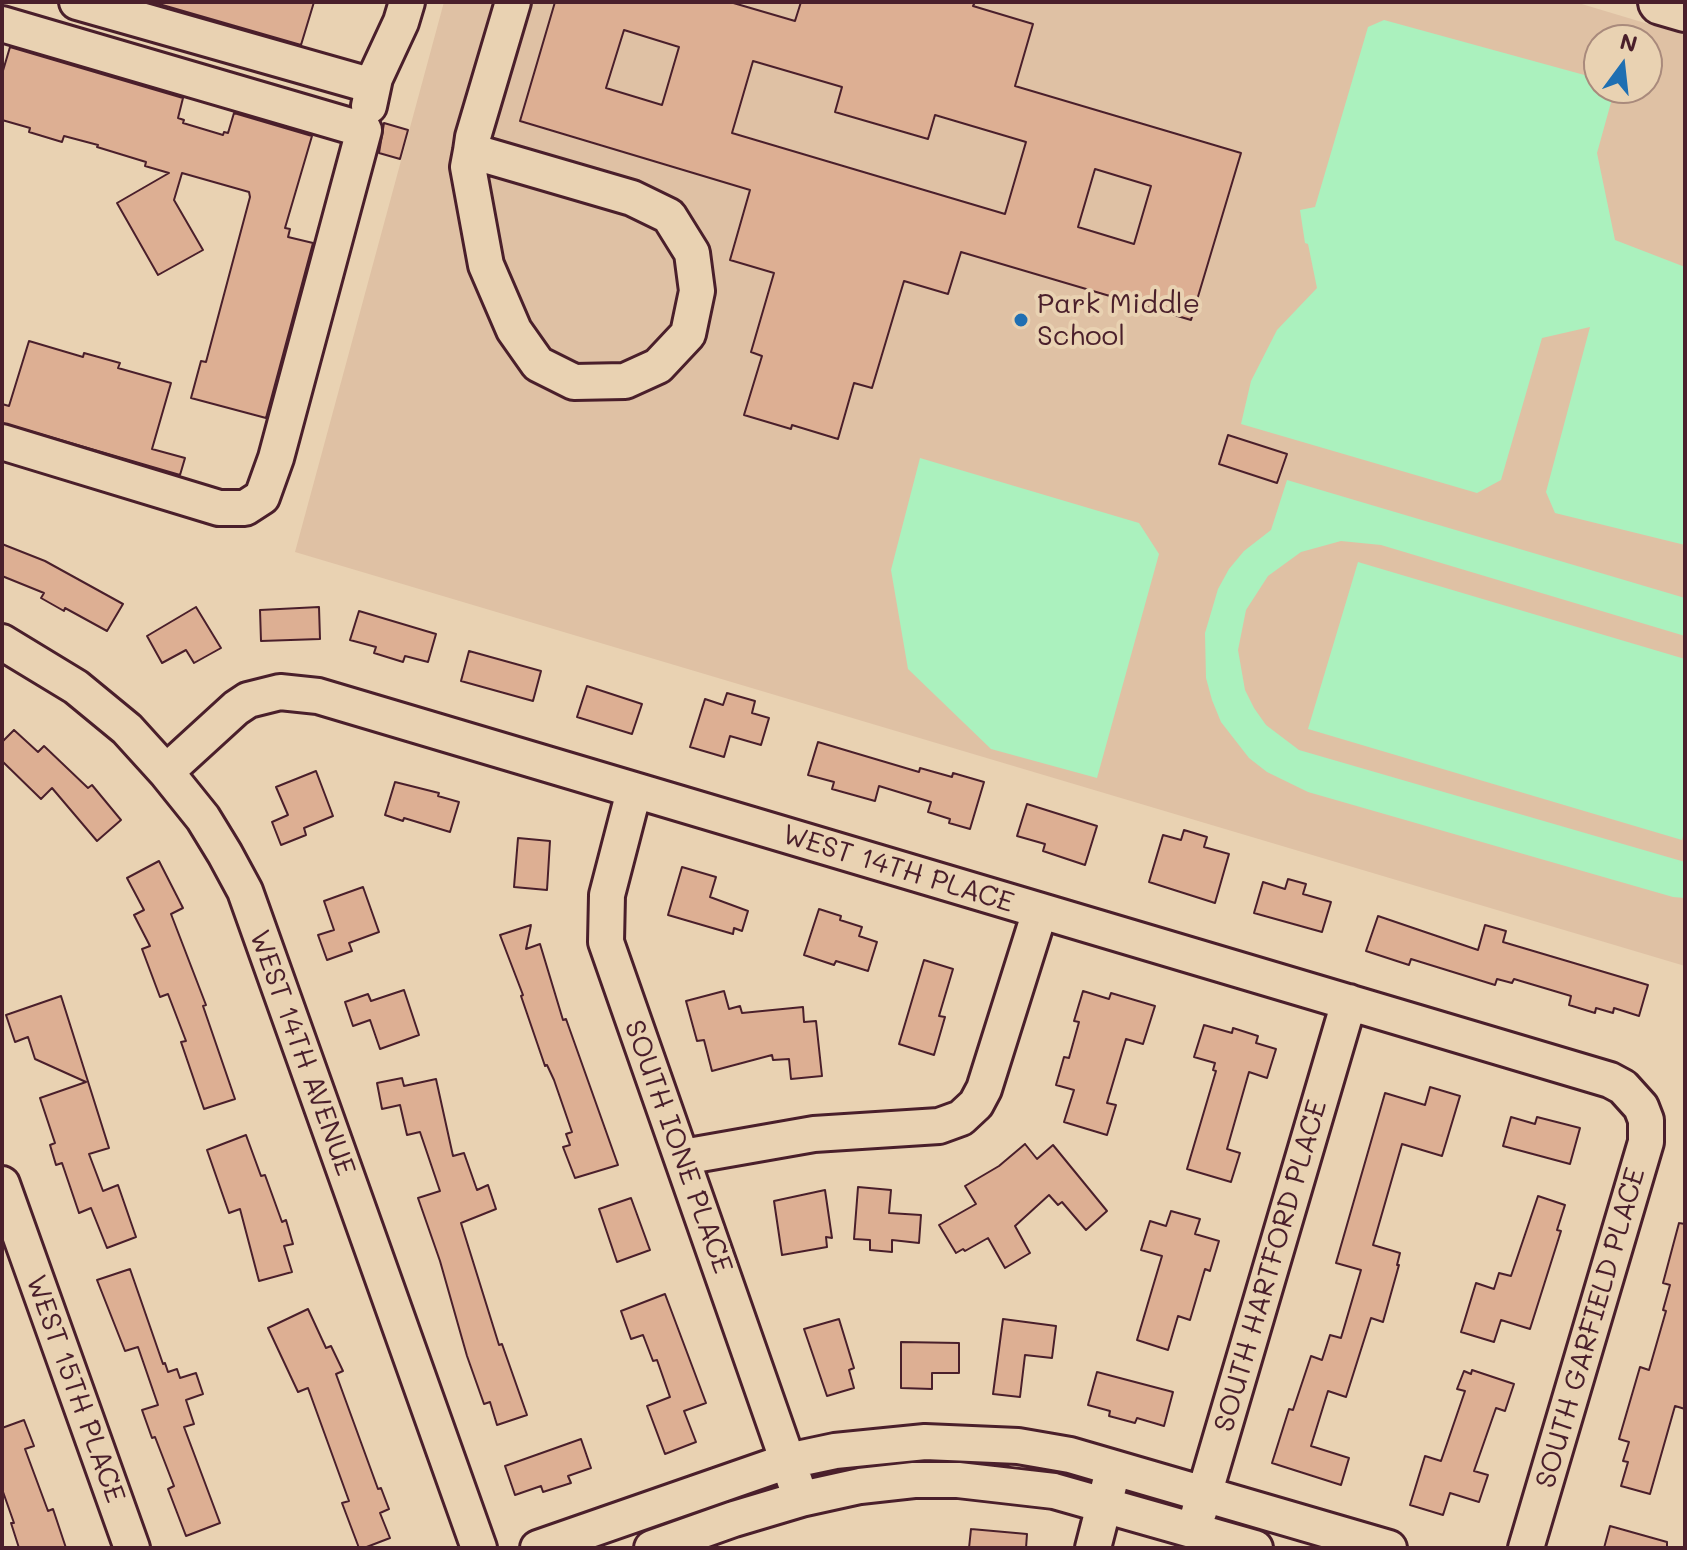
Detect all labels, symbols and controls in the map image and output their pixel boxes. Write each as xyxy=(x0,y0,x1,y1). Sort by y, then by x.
north arrow xyxy=(1583,24,1663,104)
text: N xyxy=(1617,26,1641,58)
place label: Park Middle School xyxy=(1037,287,1200,353)
marker: Park Middle School xyxy=(1012,311,1030,329)
street label: WEST 14TH PLACE xyxy=(778,818,1018,920)
street label: WEST 14TH AVENUE xyxy=(242,926,362,1180)
street label: SOUTH IONE PLACE xyxy=(617,1016,739,1278)
street label: SOUTH HARTFORD PLACE xyxy=(1208,1096,1334,1436)
street label: SOUTH GARFIELD PLACE xyxy=(1529,1164,1653,1492)
street label: WEST 15TH PLACE xyxy=(18,1271,132,1507)

